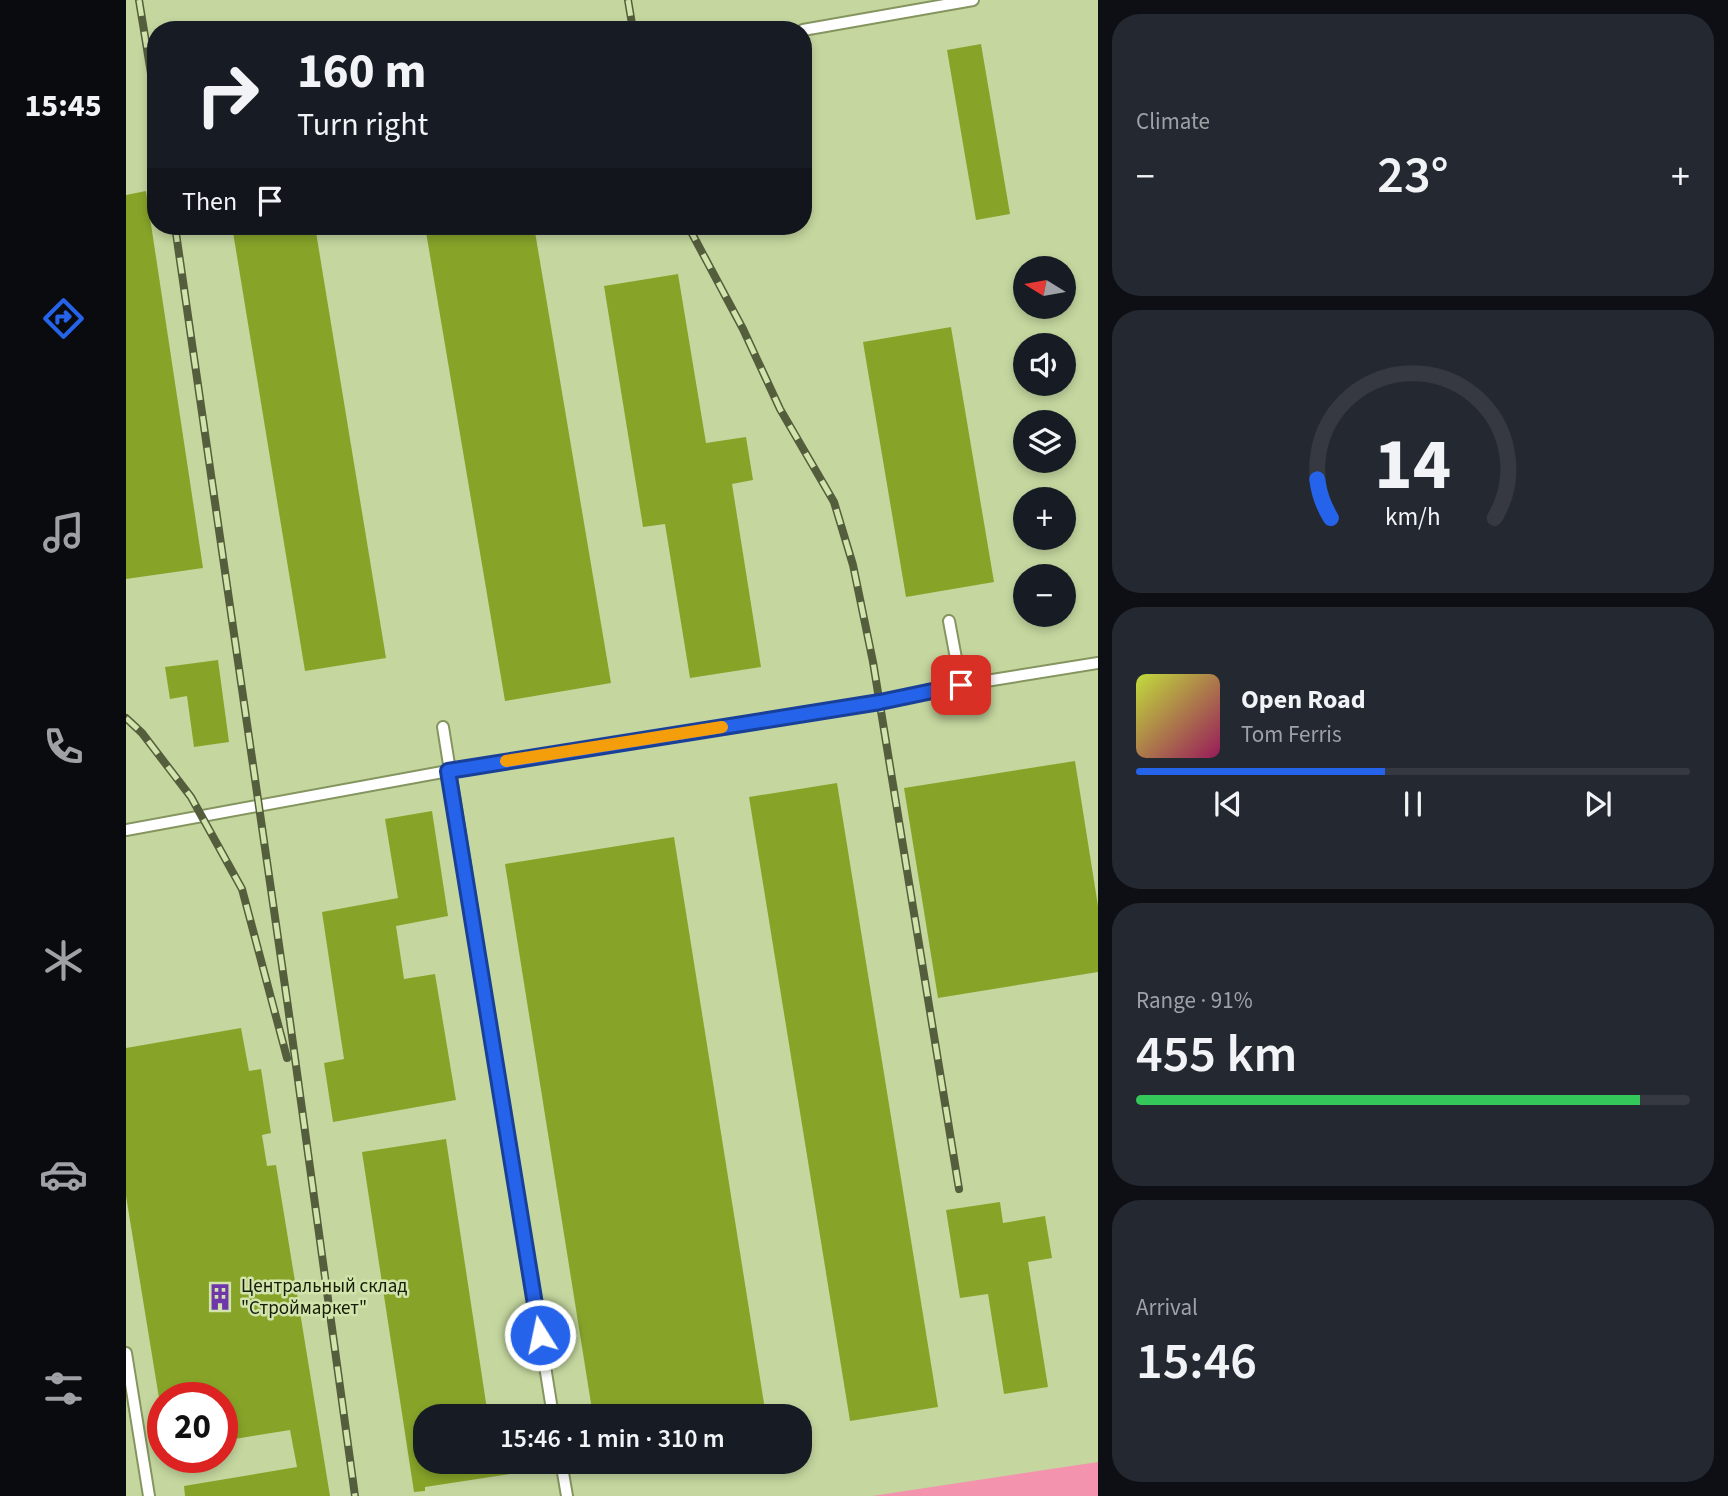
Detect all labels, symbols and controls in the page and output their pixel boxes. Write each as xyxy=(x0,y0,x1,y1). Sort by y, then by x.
text: 160 m xyxy=(297,37,426,107)
icon: right xyxy=(182,49,273,140)
text: 15:45 xyxy=(24,83,102,129)
text: Turn right xyxy=(297,102,428,148)
text: Climate xyxy=(1136,105,1210,138)
text: 23° xyxy=(1377,139,1449,213)
text: − xyxy=(1136,150,1155,204)
text: + xyxy=(1671,150,1690,204)
icon: arrive xyxy=(251,182,289,220)
text: Then xyxy=(182,183,237,220)
north arrow xyxy=(1013,256,1076,318)
map controls xyxy=(1013,256,1076,627)
icon: directions xyxy=(39,294,88,343)
button: sound xyxy=(1013,333,1076,396)
button: layers xyxy=(1013,410,1076,473)
text: 14 xyxy=(1375,413,1451,517)
button: + xyxy=(1013,487,1076,550)
text: km/h xyxy=(1385,498,1441,534)
icon: music xyxy=(39,508,88,557)
button: − xyxy=(1013,564,1076,627)
pin xyxy=(931,655,991,715)
icon: arrive xyxy=(942,666,980,704)
text: Open Road xyxy=(1241,681,1366,718)
text: Tom Ferris xyxy=(1241,718,1342,751)
icon: phone xyxy=(39,722,88,771)
icon: previous xyxy=(1209,785,1247,823)
icon: pause xyxy=(1394,785,1432,823)
icon: next xyxy=(1579,785,1617,823)
icon: climate xyxy=(39,936,88,985)
text: Range · 91% xyxy=(1136,984,1253,1017)
text: 455 km xyxy=(1136,1018,1297,1092)
icon: car xyxy=(39,1150,88,1199)
place label: Центральный склад "Строймаркет" xyxy=(241,1273,407,1322)
building icon: Центральный склад "Строймаркет" xyxy=(205,1282,235,1312)
text: Arrival xyxy=(1136,1291,1198,1324)
position arrow xyxy=(503,1298,577,1372)
text: 15:46 xyxy=(1136,1325,1257,1399)
icon: filters xyxy=(39,1364,88,1413)
speed limit sign: 20 xyxy=(147,1382,238,1473)
text: 15:46 · 1 min · 310 m xyxy=(500,1420,725,1457)

